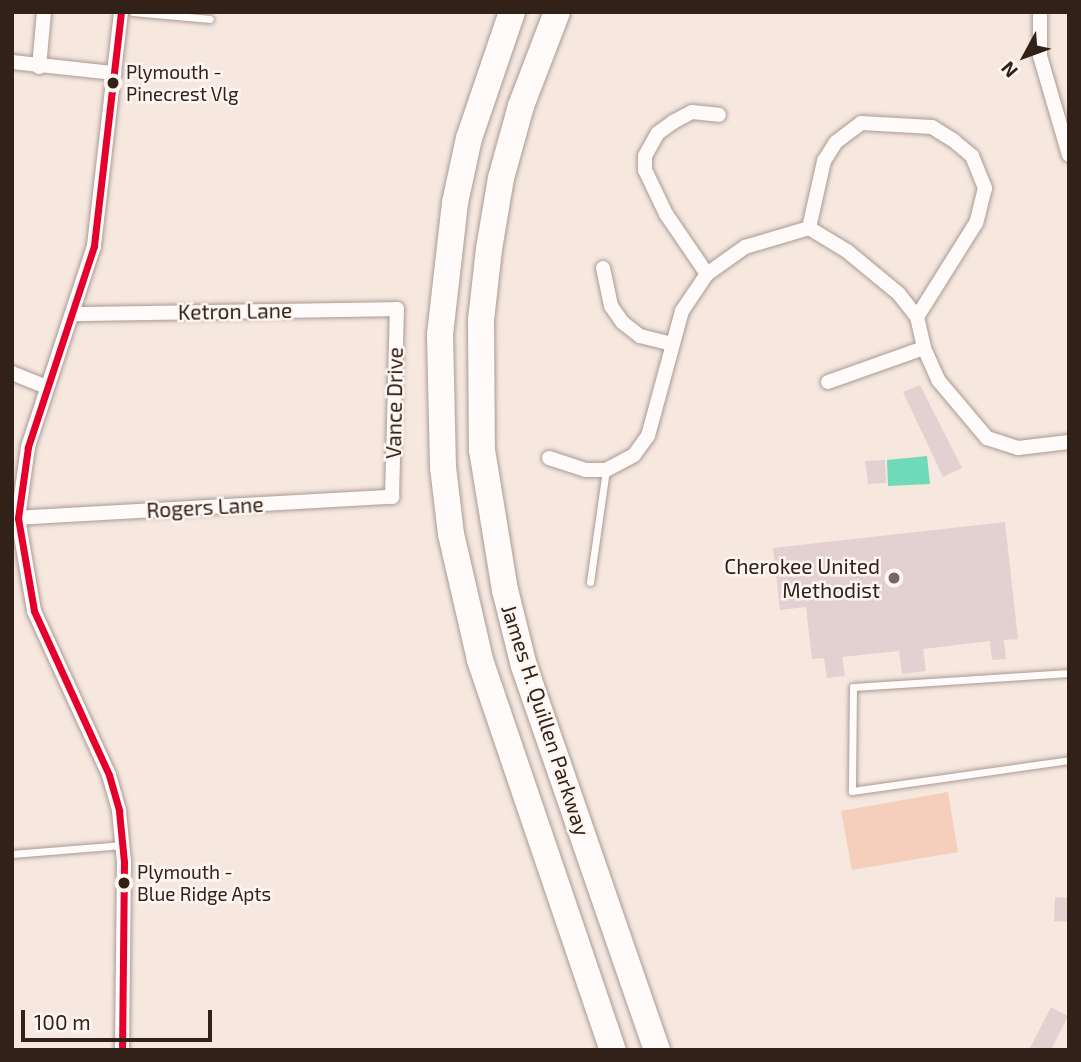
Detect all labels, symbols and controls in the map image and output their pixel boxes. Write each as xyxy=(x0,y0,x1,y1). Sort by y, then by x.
north arrow xyxy=(990,21,1060,91)
text: N xyxy=(996,57,1022,83)
place label: Plymouth - Pinecrest Vlg xyxy=(126,61,239,105)
marker: Plymouth - Pinecrest Vlg xyxy=(106,76,120,90)
street label: Ketron Lane xyxy=(178,297,292,325)
street label: Vance Drive xyxy=(380,347,408,459)
street label: Rogers Lane xyxy=(146,491,264,523)
place label: Cherokee United Methodist xyxy=(724,553,880,603)
marker: Cherokee United Methodist xyxy=(886,570,902,586)
street label: James H. Quillen Parkway xyxy=(497,601,595,839)
place label: Plymouth - Blue Ridge Apts xyxy=(137,861,272,905)
marker: Plymouth - Blue Ridge Apts xyxy=(117,876,131,890)
scale bar xyxy=(24,996,215,1040)
text: 100 m xyxy=(34,1009,91,1034)

